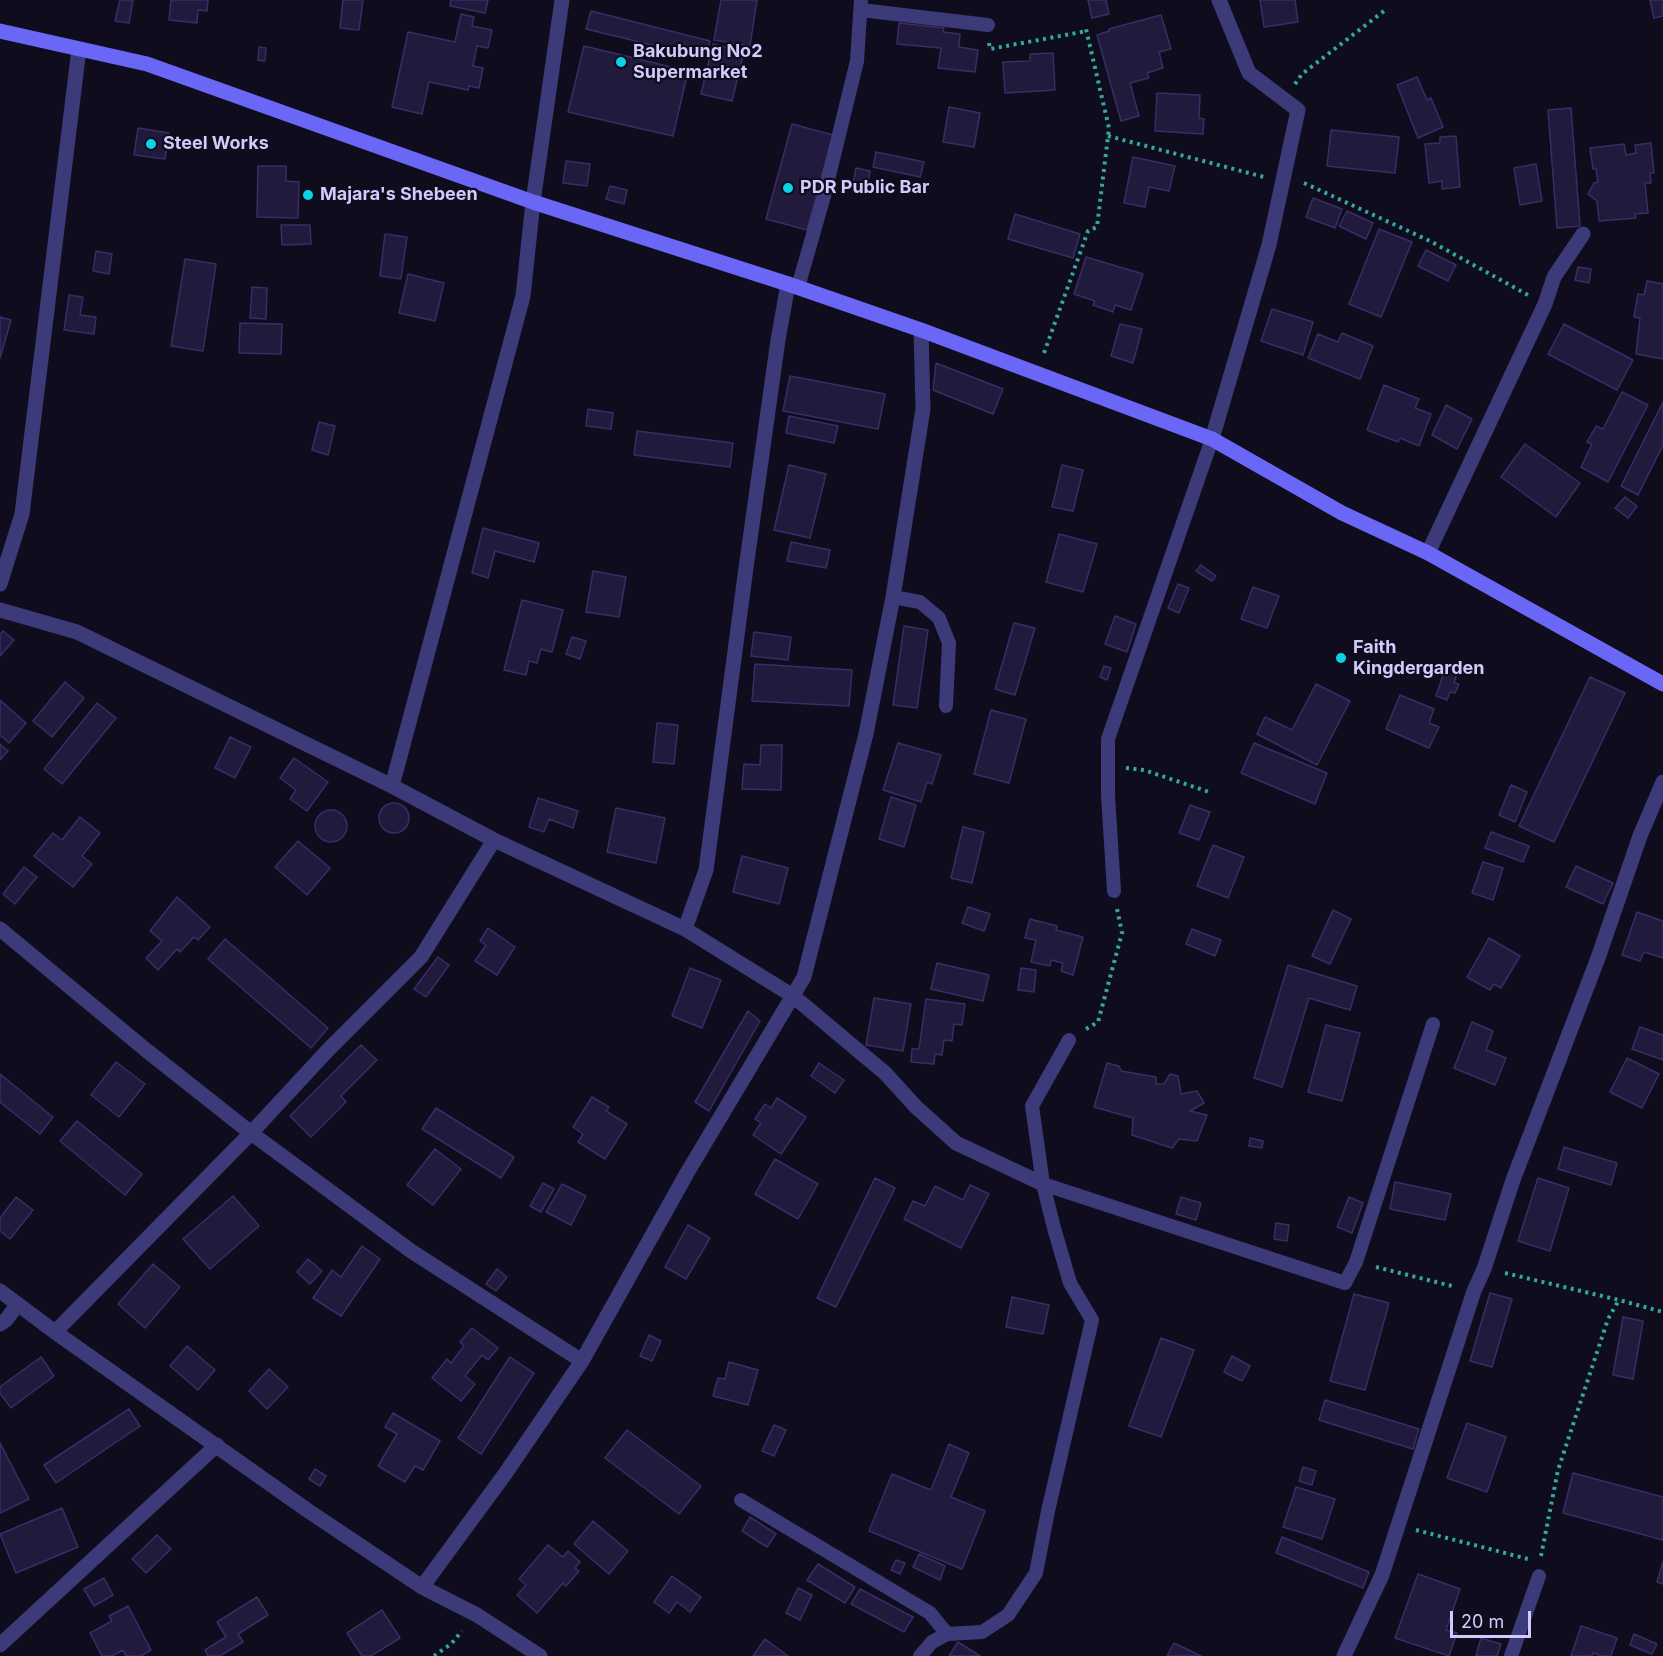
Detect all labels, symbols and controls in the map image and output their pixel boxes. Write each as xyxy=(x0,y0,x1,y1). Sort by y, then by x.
place label: Bakubung No2 Supermarket xyxy=(633,41,762,84)
marker: Bakubung No2 Supermarket xyxy=(614,55,628,69)
place label: Steel Works xyxy=(163,133,269,155)
marker: Steel Works xyxy=(144,137,158,151)
place label: PDR Public Bar xyxy=(800,177,929,199)
marker: PDR Public Bar xyxy=(781,181,795,195)
place label: Majara's Shebeen xyxy=(320,184,478,206)
marker: Majara's Shebeen xyxy=(301,188,315,202)
place label: Faith Kingdergarden xyxy=(1353,637,1484,680)
marker: Faith Kingdergarden xyxy=(1334,651,1348,665)
scale bar xyxy=(1453,1599,1534,1637)
text: 20 m xyxy=(1461,1611,1504,1632)

